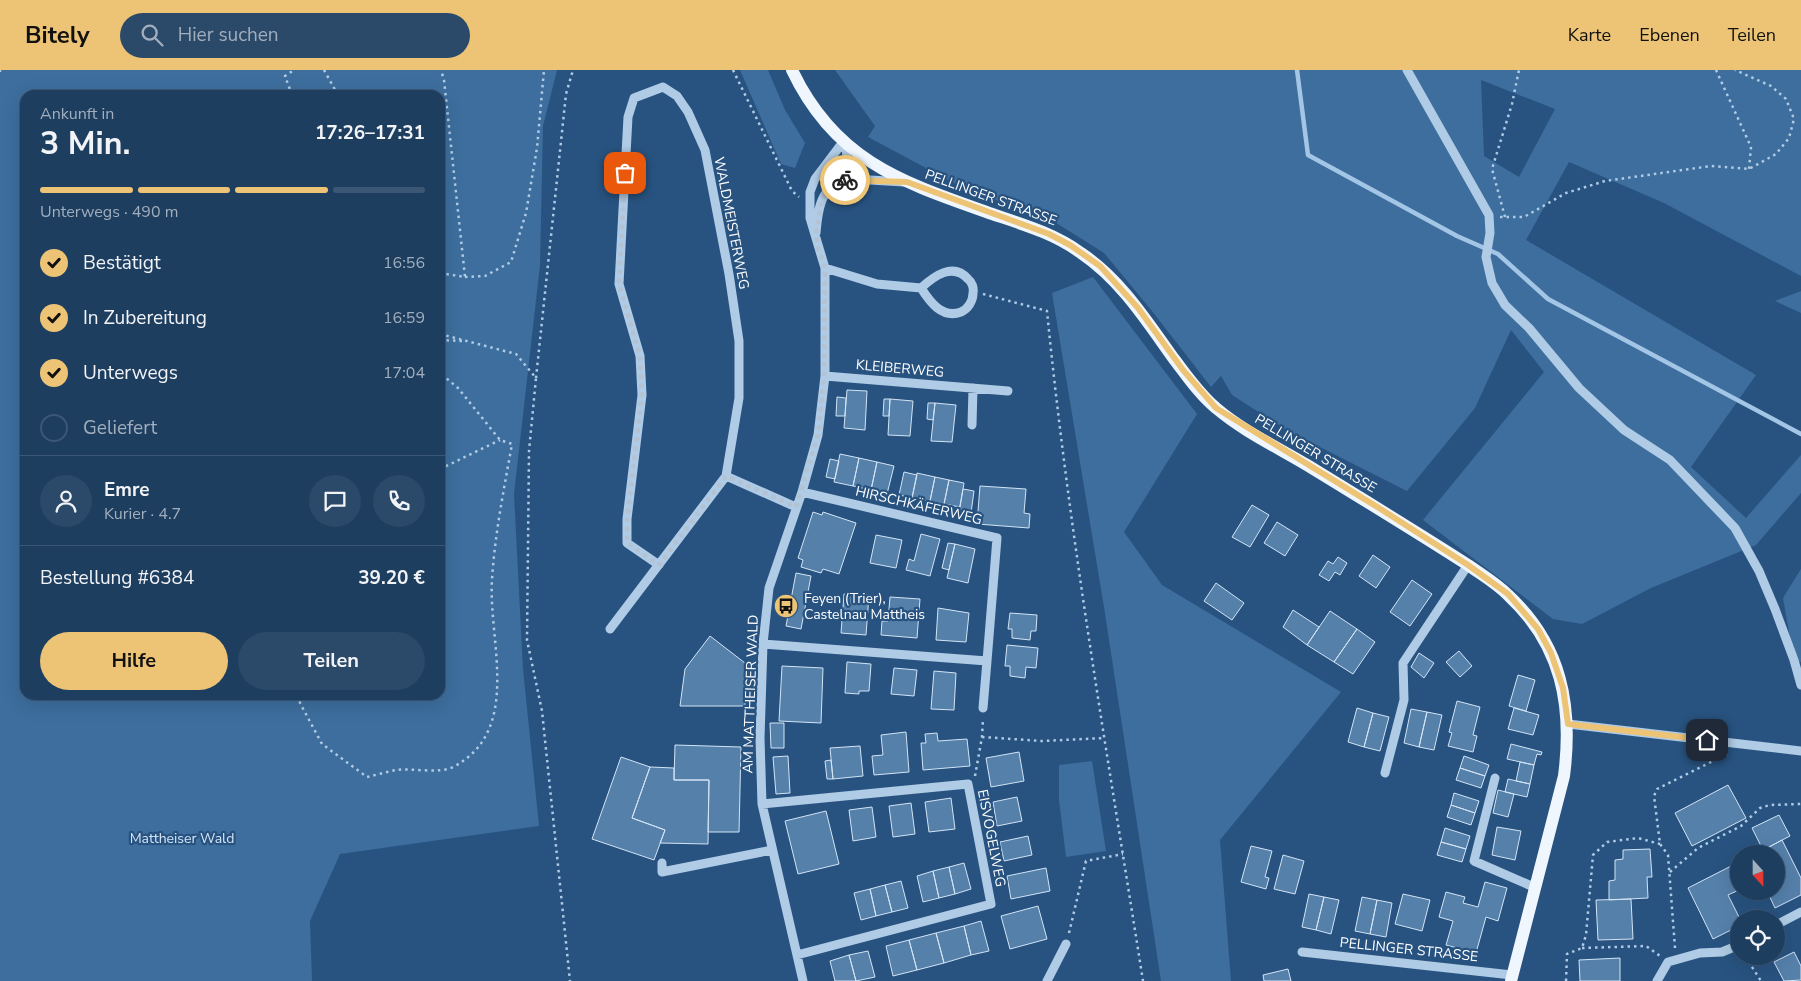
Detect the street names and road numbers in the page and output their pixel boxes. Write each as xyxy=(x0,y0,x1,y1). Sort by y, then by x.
street label: WALDMEISTERWEG xyxy=(709,155,754,291)
street label: PELLINGER STRASSE xyxy=(922,165,1059,230)
street label: KLEIBERWEG xyxy=(855,355,945,382)
street label: PELLINGER STRASSE xyxy=(1251,409,1380,497)
street label: HIRSCHKÄFERWEG xyxy=(854,482,984,529)
street label: AM MATTHEISER WALD xyxy=(738,614,763,774)
street label: EISVOGELWEG xyxy=(973,788,1010,888)
street label: PELLINGER STRASSE xyxy=(1339,933,1479,966)

